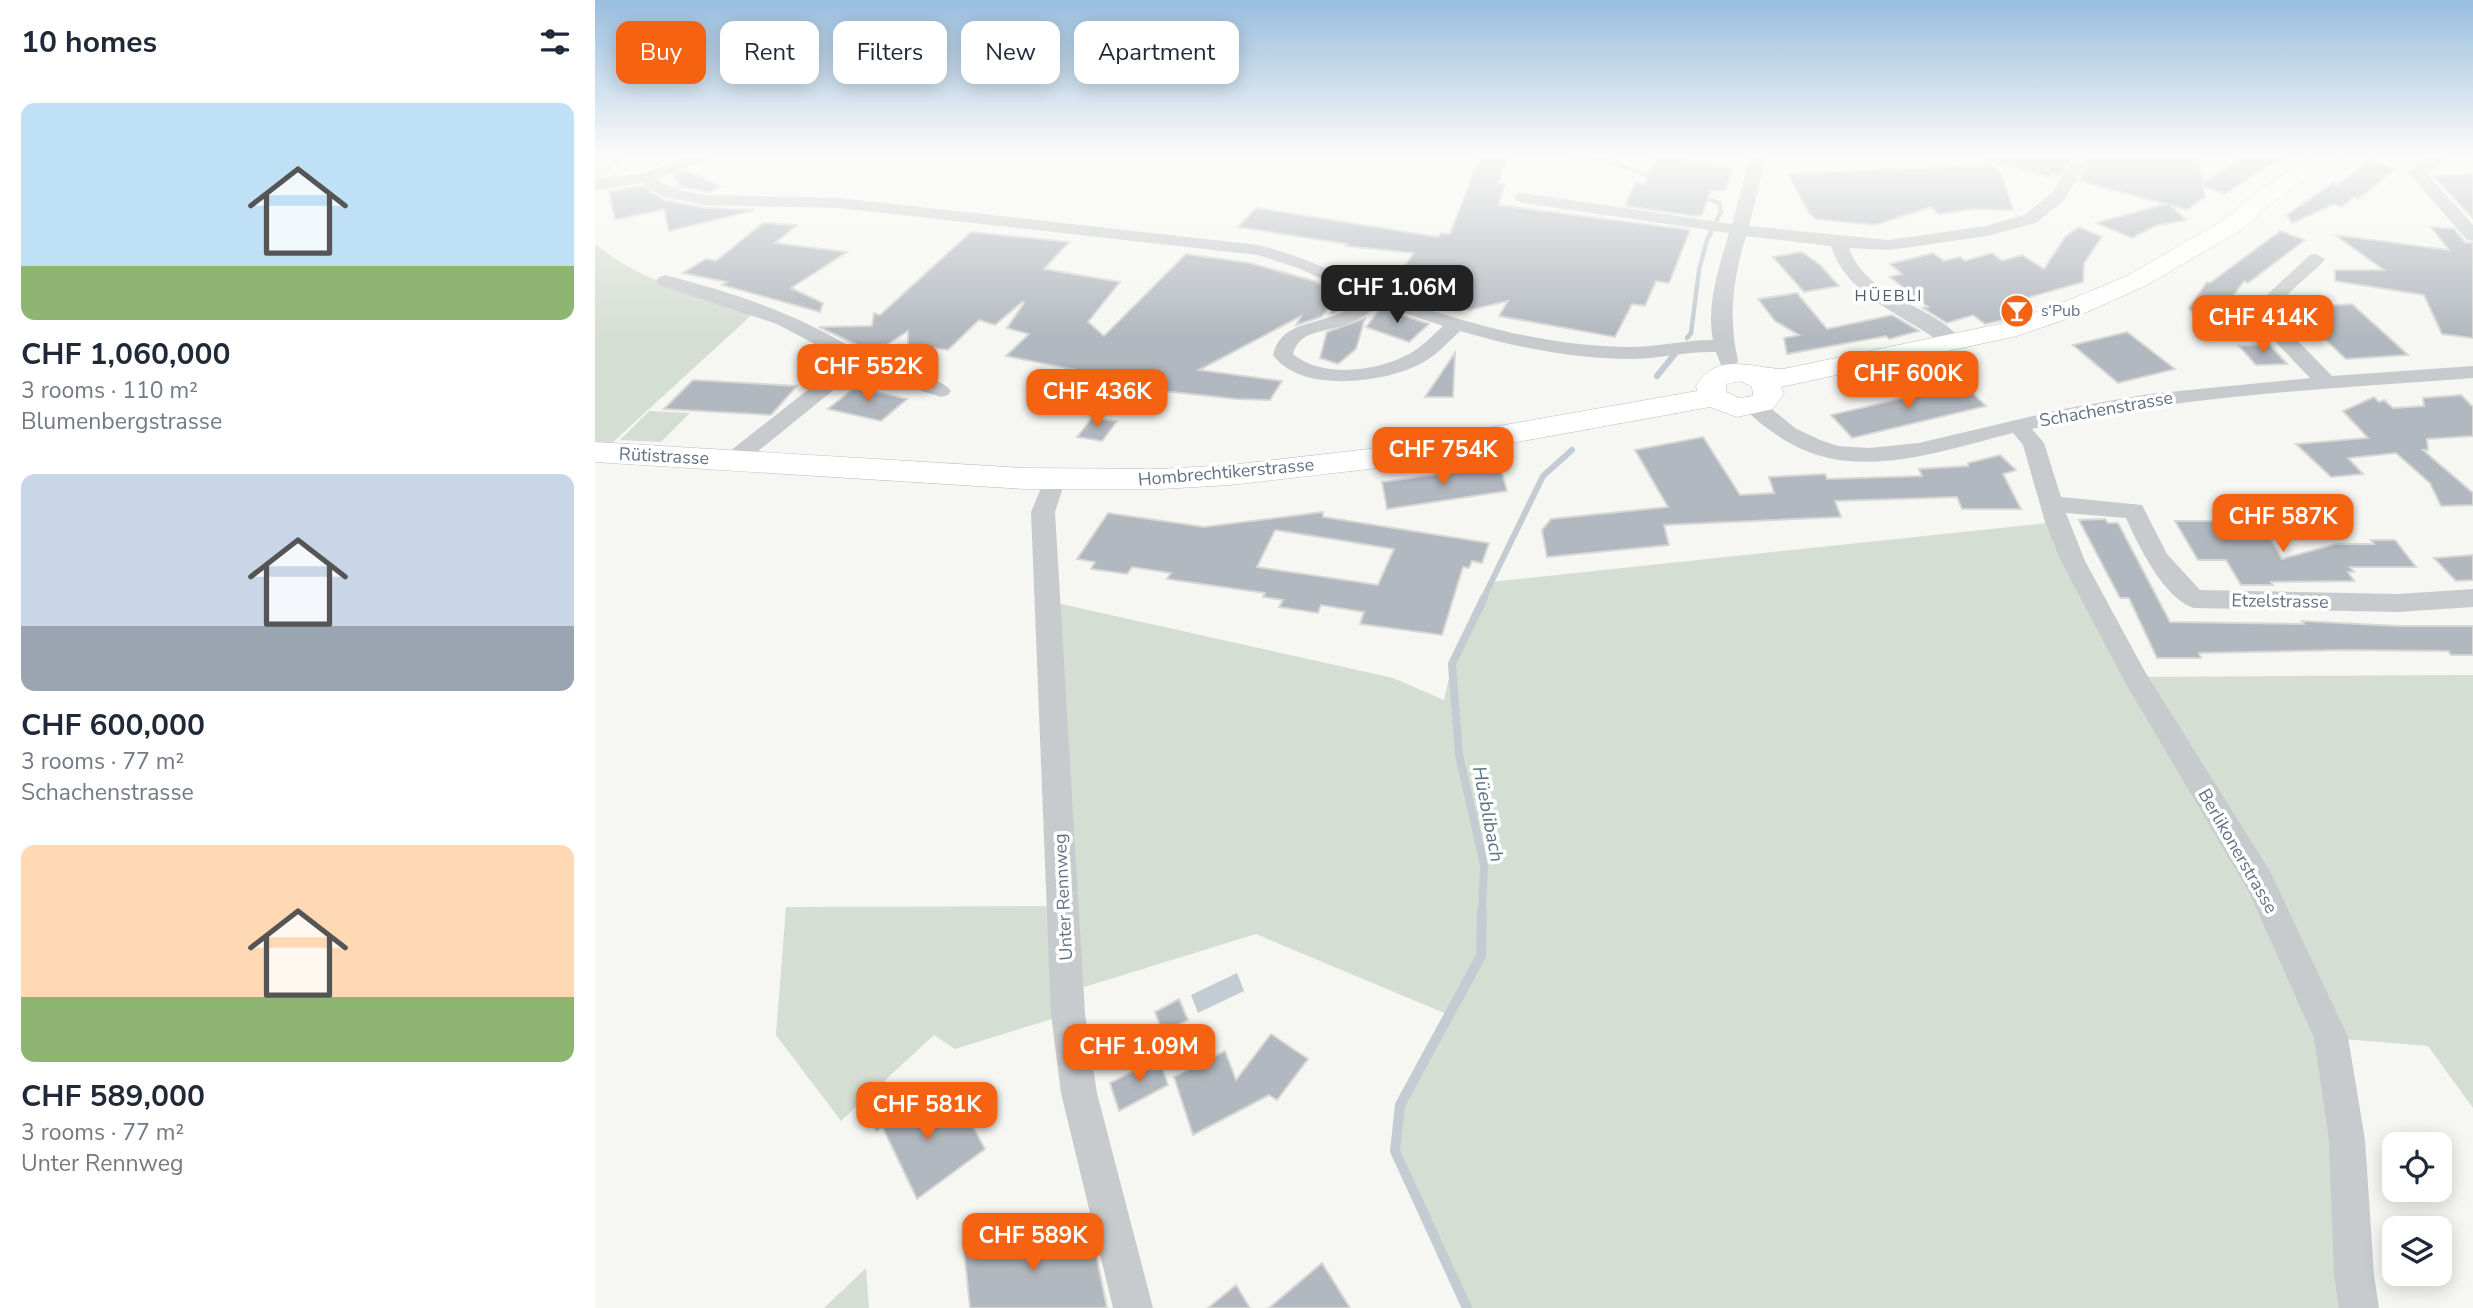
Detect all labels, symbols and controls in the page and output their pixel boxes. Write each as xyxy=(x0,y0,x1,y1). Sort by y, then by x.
chip: Buy xyxy=(616,21,706,84)
chip: Rent xyxy=(720,21,819,84)
chip: Filters xyxy=(833,21,947,84)
chip: New xyxy=(961,21,1060,84)
chip: Apartment xyxy=(1074,21,1239,84)
text: 10 homes xyxy=(21,22,157,63)
icon: filters xyxy=(536,23,574,61)
icon: home xyxy=(235,148,361,274)
pin: CHF 1.06M xyxy=(1317,266,1477,325)
text: CHF 1.06M xyxy=(1337,272,1457,303)
district label: HÜEBLI xyxy=(1855,285,1923,307)
bar icon: s‘Pub xyxy=(1998,292,2036,330)
pin: CHF 414K xyxy=(2191,296,2335,355)
place label: s‘Pub xyxy=(2041,300,2080,322)
text: CHF 414K xyxy=(2208,302,2318,333)
text: CHF 1,060,000 xyxy=(21,334,230,375)
pin: CHF 552K xyxy=(796,344,940,404)
text: CHF 552K xyxy=(813,351,923,382)
pin: CHF 600K xyxy=(1836,352,1980,411)
text: CHF 600K xyxy=(1853,358,1963,389)
pin: CHF 436K xyxy=(1025,370,1169,429)
text: 3 rooms · 110 m² xyxy=(21,375,198,406)
text: CHF 436K xyxy=(1042,376,1152,407)
street label: Schachenstrasse xyxy=(2037,385,2175,433)
text: Blumenbergstrasse xyxy=(21,406,222,437)
pin: CHF 754K xyxy=(1371,428,1515,487)
text: CHF 754K xyxy=(1388,434,1498,465)
street label: Rütistrasse xyxy=(618,442,710,470)
street label: Hombrechtikerstrasse xyxy=(1137,452,1315,492)
pin: CHF 587K xyxy=(2211,494,2355,554)
text: CHF 587K xyxy=(2228,501,2338,532)
icon: home xyxy=(235,519,361,645)
street label: Etzelstrasse xyxy=(2231,588,2329,614)
text: CHF 600,000 xyxy=(21,705,205,746)
text: 3 rooms · 77 m² xyxy=(21,746,184,777)
water label: Hüeblibach xyxy=(1466,764,1510,864)
text: Schachenstrasse xyxy=(21,777,194,808)
street label: Berlikonerstrasse xyxy=(2193,784,2283,918)
street label: Unter Rennweg xyxy=(1048,833,1078,961)
icon: home xyxy=(235,890,361,1016)
pin: CHF 1.09M xyxy=(1059,1024,1219,1084)
text: CHF 1.09M xyxy=(1079,1031,1199,1062)
text: CHF 589,000 xyxy=(21,1076,205,1117)
pin: CHF 581K xyxy=(855,1082,999,1142)
text: CHF 581K xyxy=(872,1089,982,1120)
text: 3 rooms · 77 m² xyxy=(21,1117,184,1148)
map controls xyxy=(2382,1132,2452,1286)
button: locate xyxy=(2382,1132,2452,1202)
text: Unter Rennweg xyxy=(21,1148,183,1179)
pin: CHF 589K xyxy=(961,1214,1105,1273)
button: layers xyxy=(2382,1216,2452,1286)
text: CHF 589K xyxy=(978,1220,1088,1251)

